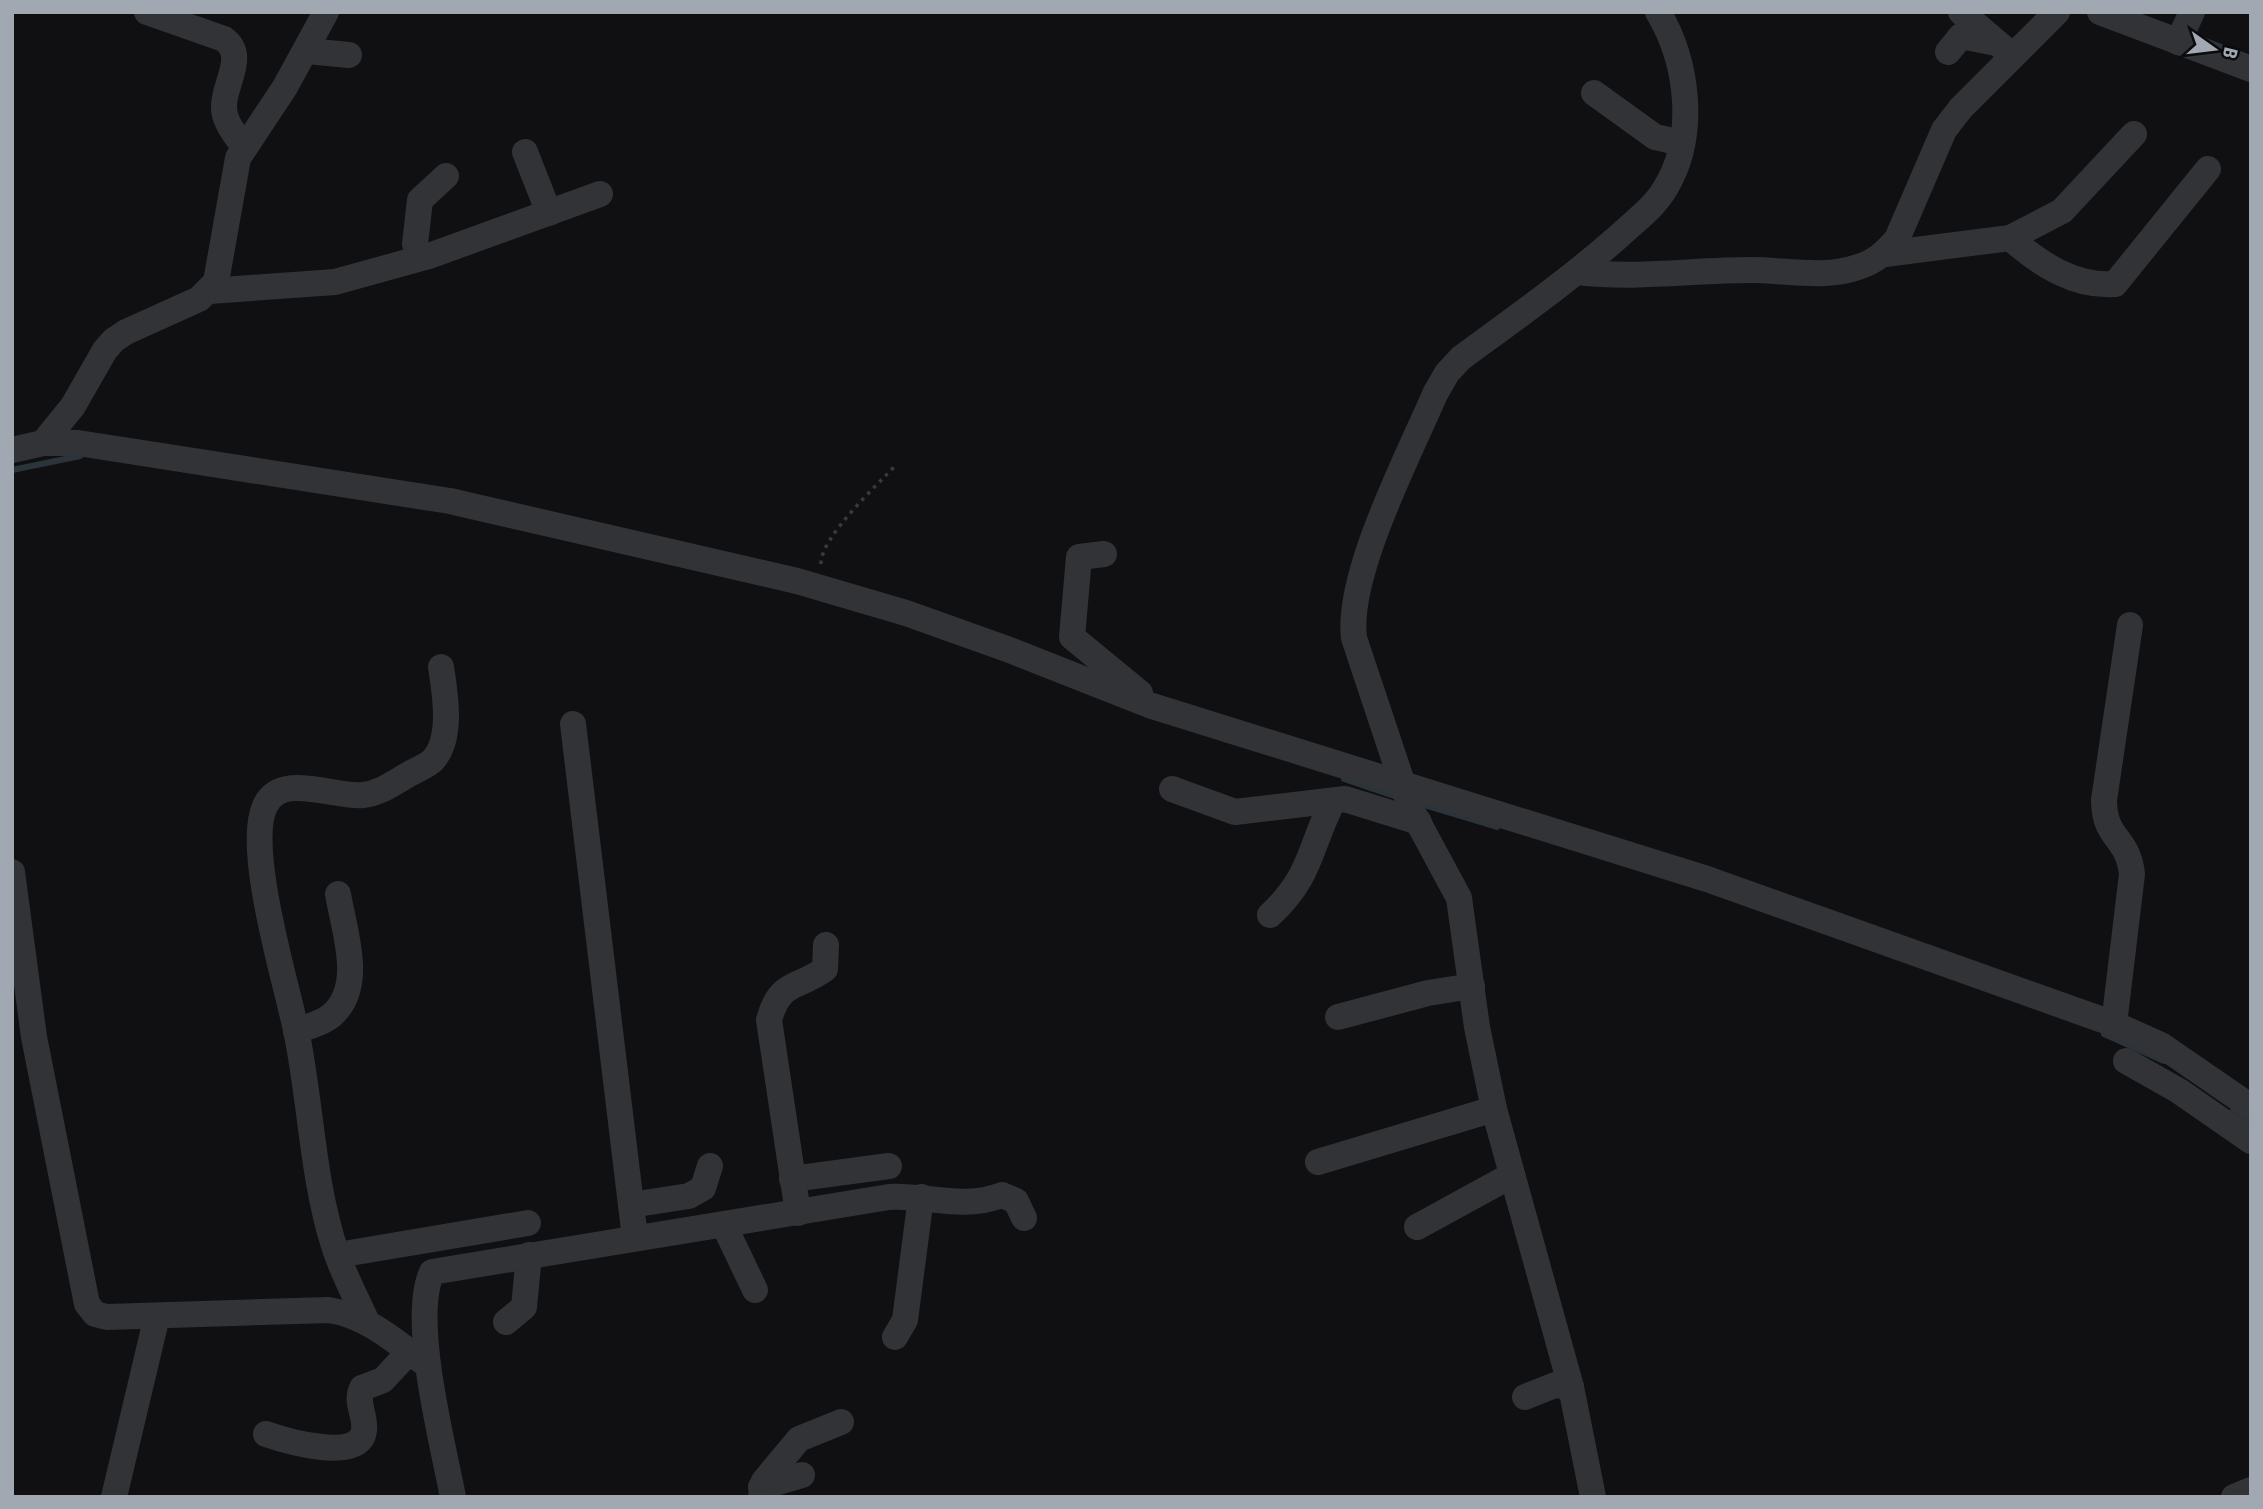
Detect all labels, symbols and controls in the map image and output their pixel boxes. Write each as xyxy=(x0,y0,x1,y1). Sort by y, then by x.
north arrow xyxy=(2179,14,2249,84)
text: B xyxy=(2218,45,2242,61)

